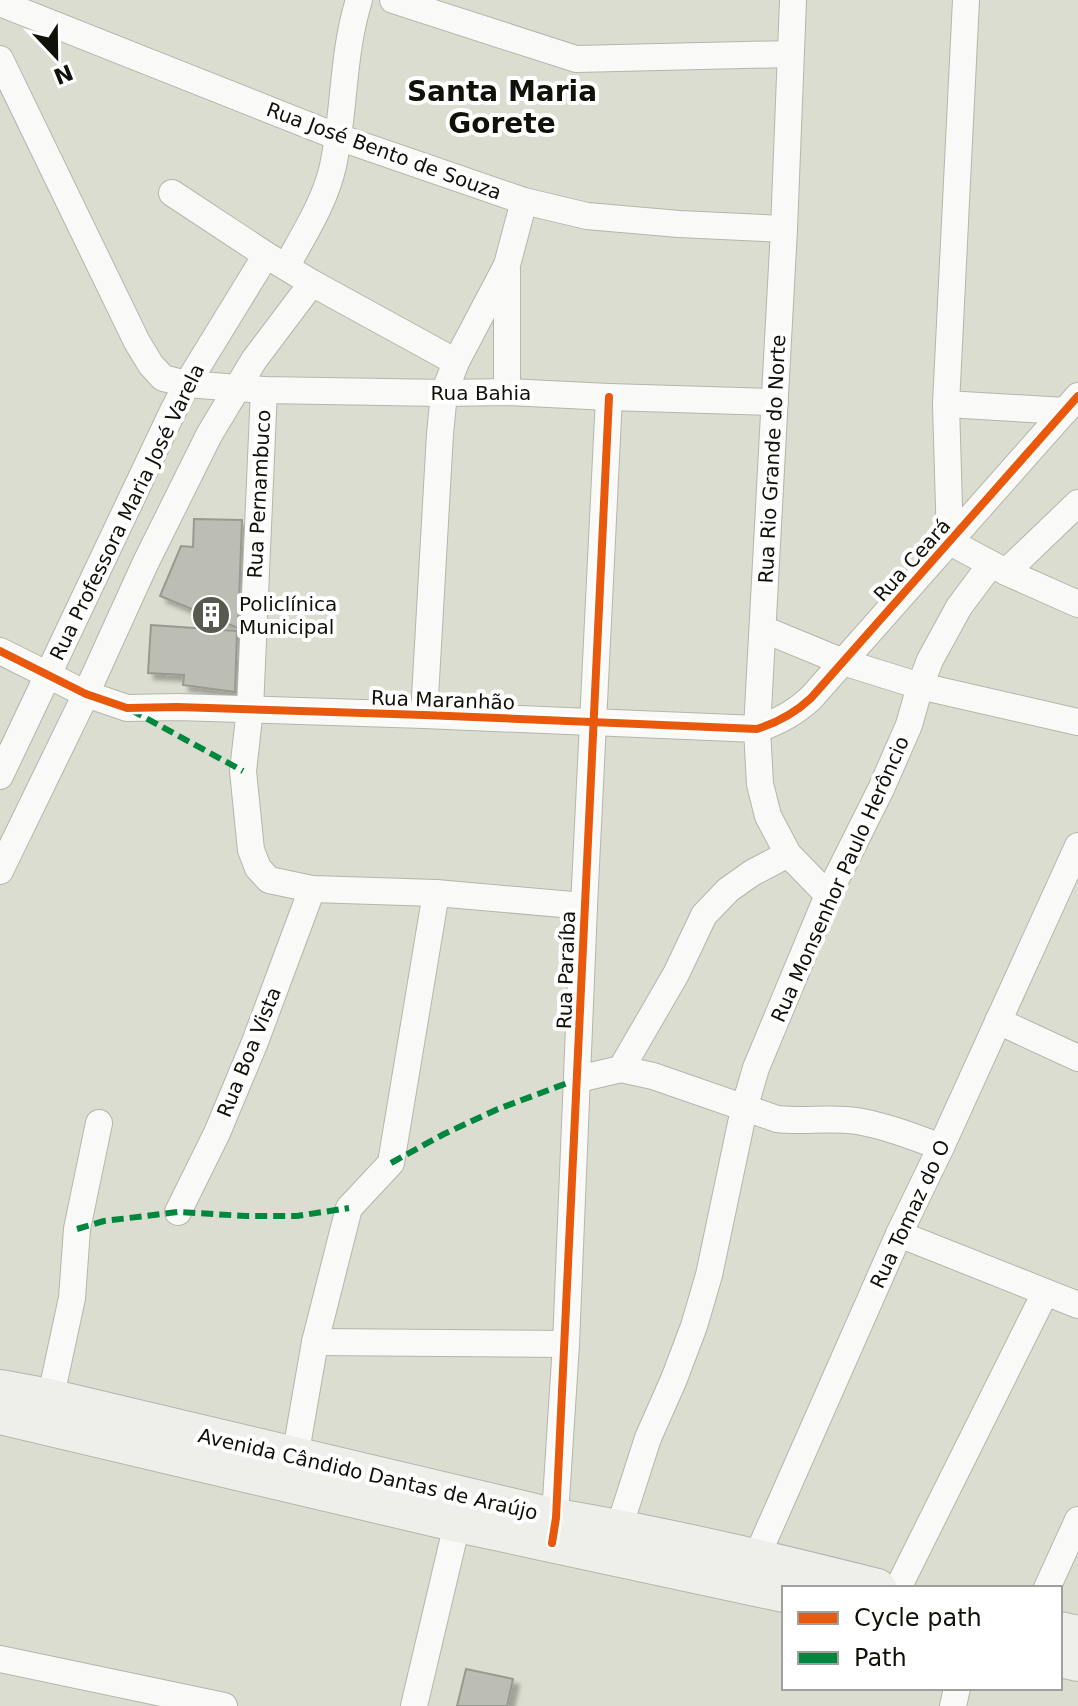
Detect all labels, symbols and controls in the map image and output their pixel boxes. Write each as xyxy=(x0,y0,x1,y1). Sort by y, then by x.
north arrow xyxy=(16,16,96,96)
text: N xyxy=(50,59,77,89)
district label: Santa Maria Gorete xyxy=(407,75,597,140)
street label: Rua José Bento de Souza xyxy=(263,97,505,205)
street label: Rua Rio Grande do Norte xyxy=(753,334,791,584)
street label: Rua Professora Maria José Varela xyxy=(45,360,209,664)
street label: Rua Bahia xyxy=(431,381,531,405)
street label: Rua Pernambuco xyxy=(243,409,275,579)
street label: Rua Ceará xyxy=(869,514,955,606)
place label: Policlínica Municipal xyxy=(239,592,337,639)
building icon: Policlínica Municipal xyxy=(190,594,232,636)
street label: Rua Maranhão xyxy=(371,685,515,715)
street label: Rua Monsenhor Paulo Herôncio xyxy=(766,732,914,1026)
street label: Rua Paraíba xyxy=(552,910,580,1030)
street label: Rua Boa Vista xyxy=(212,983,286,1121)
street label: Rua Tomaz do O xyxy=(865,1136,955,1292)
street label: Avenida Cândido Dantas de Araújo xyxy=(196,1423,540,1525)
legend xyxy=(782,1586,1062,1690)
text: Cycle path xyxy=(854,1604,982,1632)
text: Path xyxy=(854,1644,907,1672)

